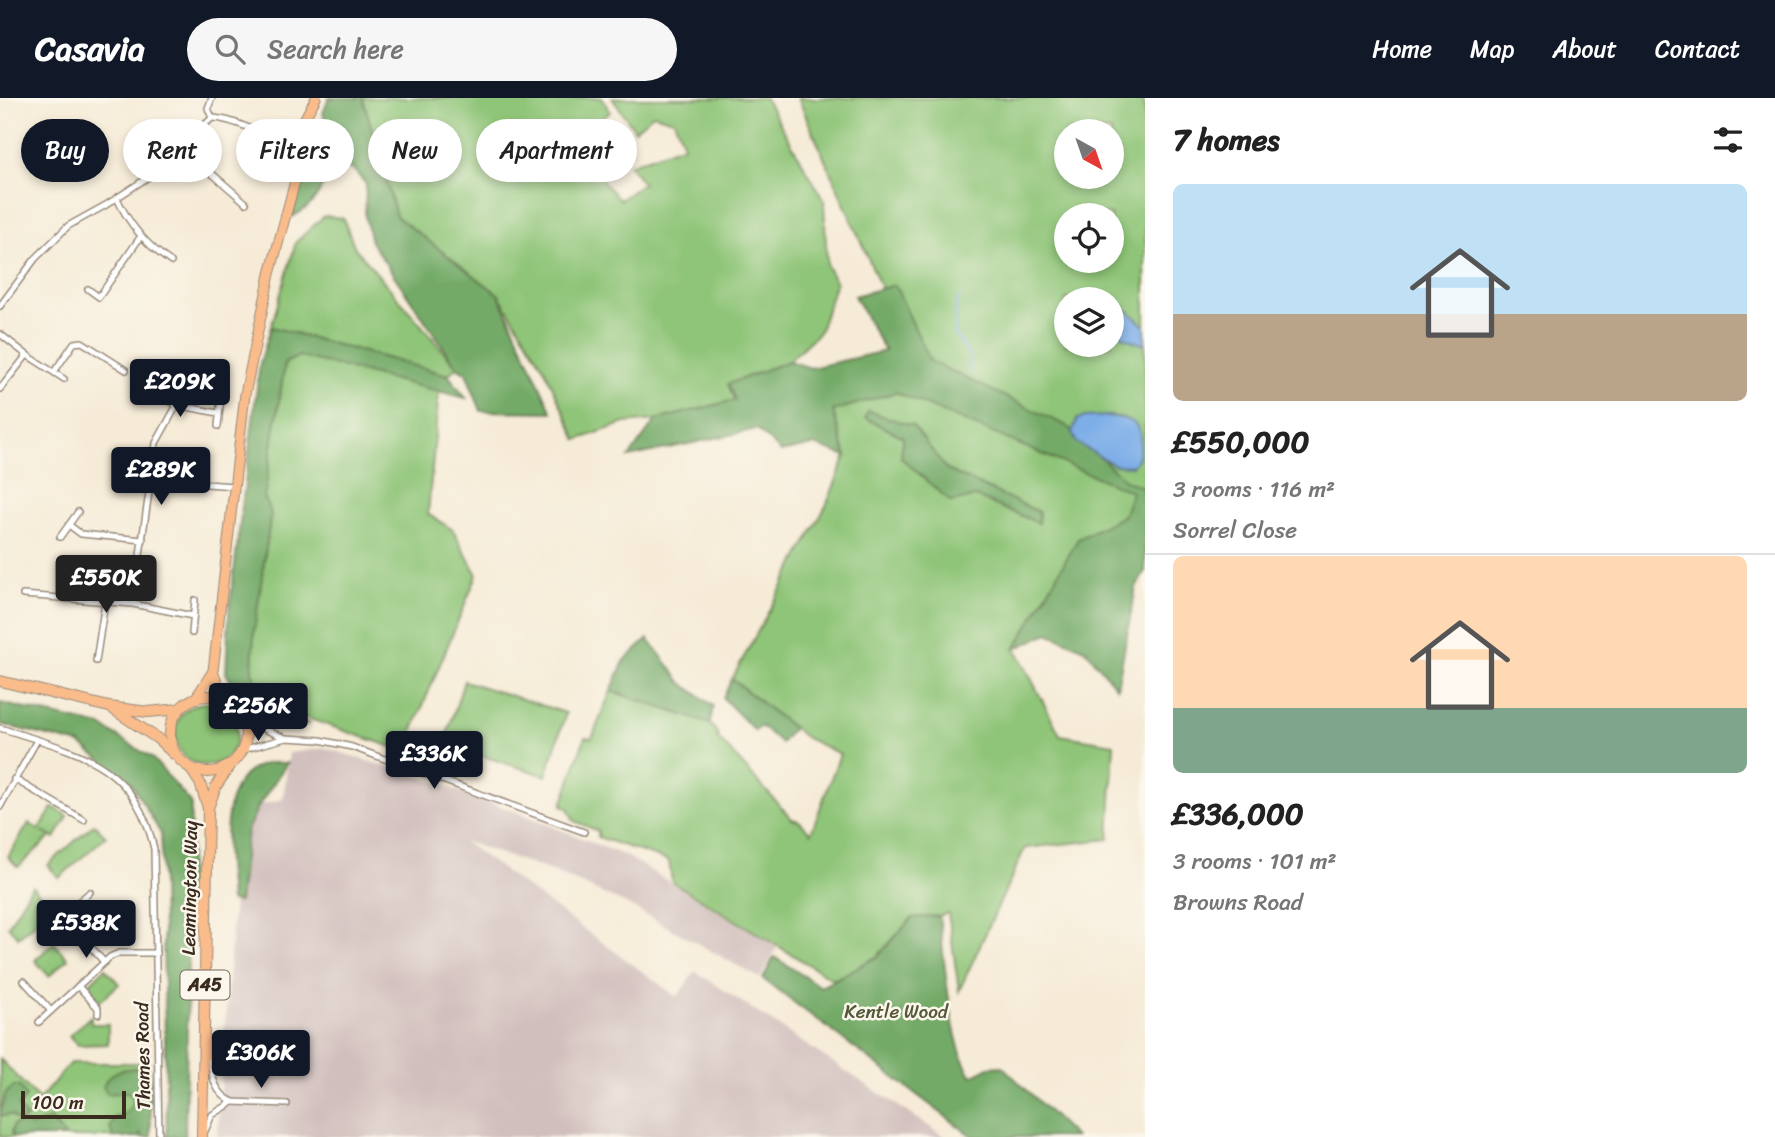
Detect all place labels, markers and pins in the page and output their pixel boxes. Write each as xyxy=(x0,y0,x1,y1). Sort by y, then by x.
pin: £209K xyxy=(131,360,229,419)
pin: £289K xyxy=(112,448,210,507)
pin: £550K xyxy=(57,556,155,615)
pin: £256K xyxy=(209,684,307,743)
pin: £336K xyxy=(385,732,483,791)
pin: £538K xyxy=(37,900,135,960)
pin: £306K xyxy=(212,1030,310,1090)

